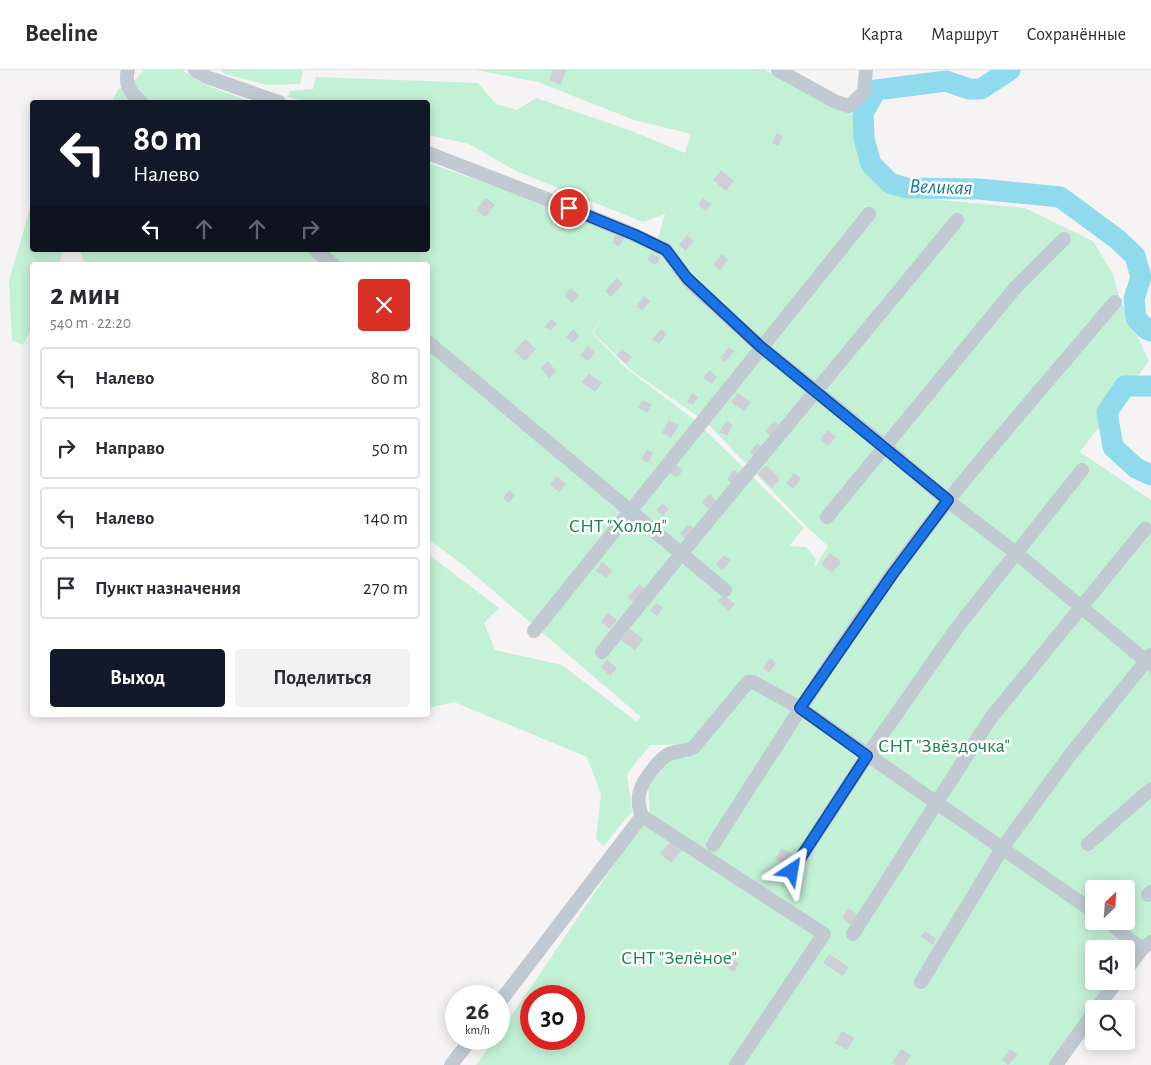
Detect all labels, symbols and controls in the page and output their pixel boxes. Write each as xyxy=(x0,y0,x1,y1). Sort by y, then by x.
text: Beeline xyxy=(25,22,98,46)
text: Карта xyxy=(861,26,903,44)
text: Маршрут xyxy=(931,26,999,44)
text: Сохранённые xyxy=(1027,26,1126,44)
icon: left xyxy=(50,120,115,185)
text: 80 m xyxy=(133,122,202,157)
text: Налево xyxy=(133,163,199,185)
water label: Великая xyxy=(909,175,973,199)
pin xyxy=(548,187,590,229)
icon: arrive xyxy=(555,194,583,222)
icon: left xyxy=(137,215,165,243)
icon: ahead xyxy=(190,215,218,243)
icon: ahead xyxy=(243,215,271,243)
icon: right xyxy=(296,215,324,243)
button: close xyxy=(358,279,410,331)
text: 2 мин xyxy=(50,280,120,310)
text: 540 m · 22:20 xyxy=(50,315,131,331)
icon: left xyxy=(52,364,80,392)
text: Налево xyxy=(95,369,154,388)
text: 80 m xyxy=(371,369,408,388)
icon: right xyxy=(52,434,80,462)
text: Направо xyxy=(95,439,165,458)
text: 50 m xyxy=(372,439,408,458)
icon: left xyxy=(52,504,80,532)
text: Налево xyxy=(95,509,154,528)
text: 140 m xyxy=(364,509,408,528)
park label: СНТ "Холод" xyxy=(569,516,667,536)
icon: arrive xyxy=(52,574,80,602)
text: Пункт назначения xyxy=(95,579,241,598)
text: 270 m xyxy=(363,579,408,598)
button: Выход xyxy=(50,649,225,707)
button: Поделиться xyxy=(235,649,410,707)
park label: СНТ "Звёздочка" xyxy=(878,736,1010,756)
position arrow xyxy=(765,844,817,896)
north arrow xyxy=(1085,880,1135,930)
map controls xyxy=(1085,880,1135,1050)
button: sound xyxy=(1085,940,1135,990)
park label: СНТ "Зелёное" xyxy=(621,948,737,968)
speed limit sign: 30 xyxy=(520,985,585,1050)
text: 26 xyxy=(466,999,489,1024)
button: search xyxy=(1085,1000,1135,1050)
text: km/h xyxy=(465,1024,490,1036)

